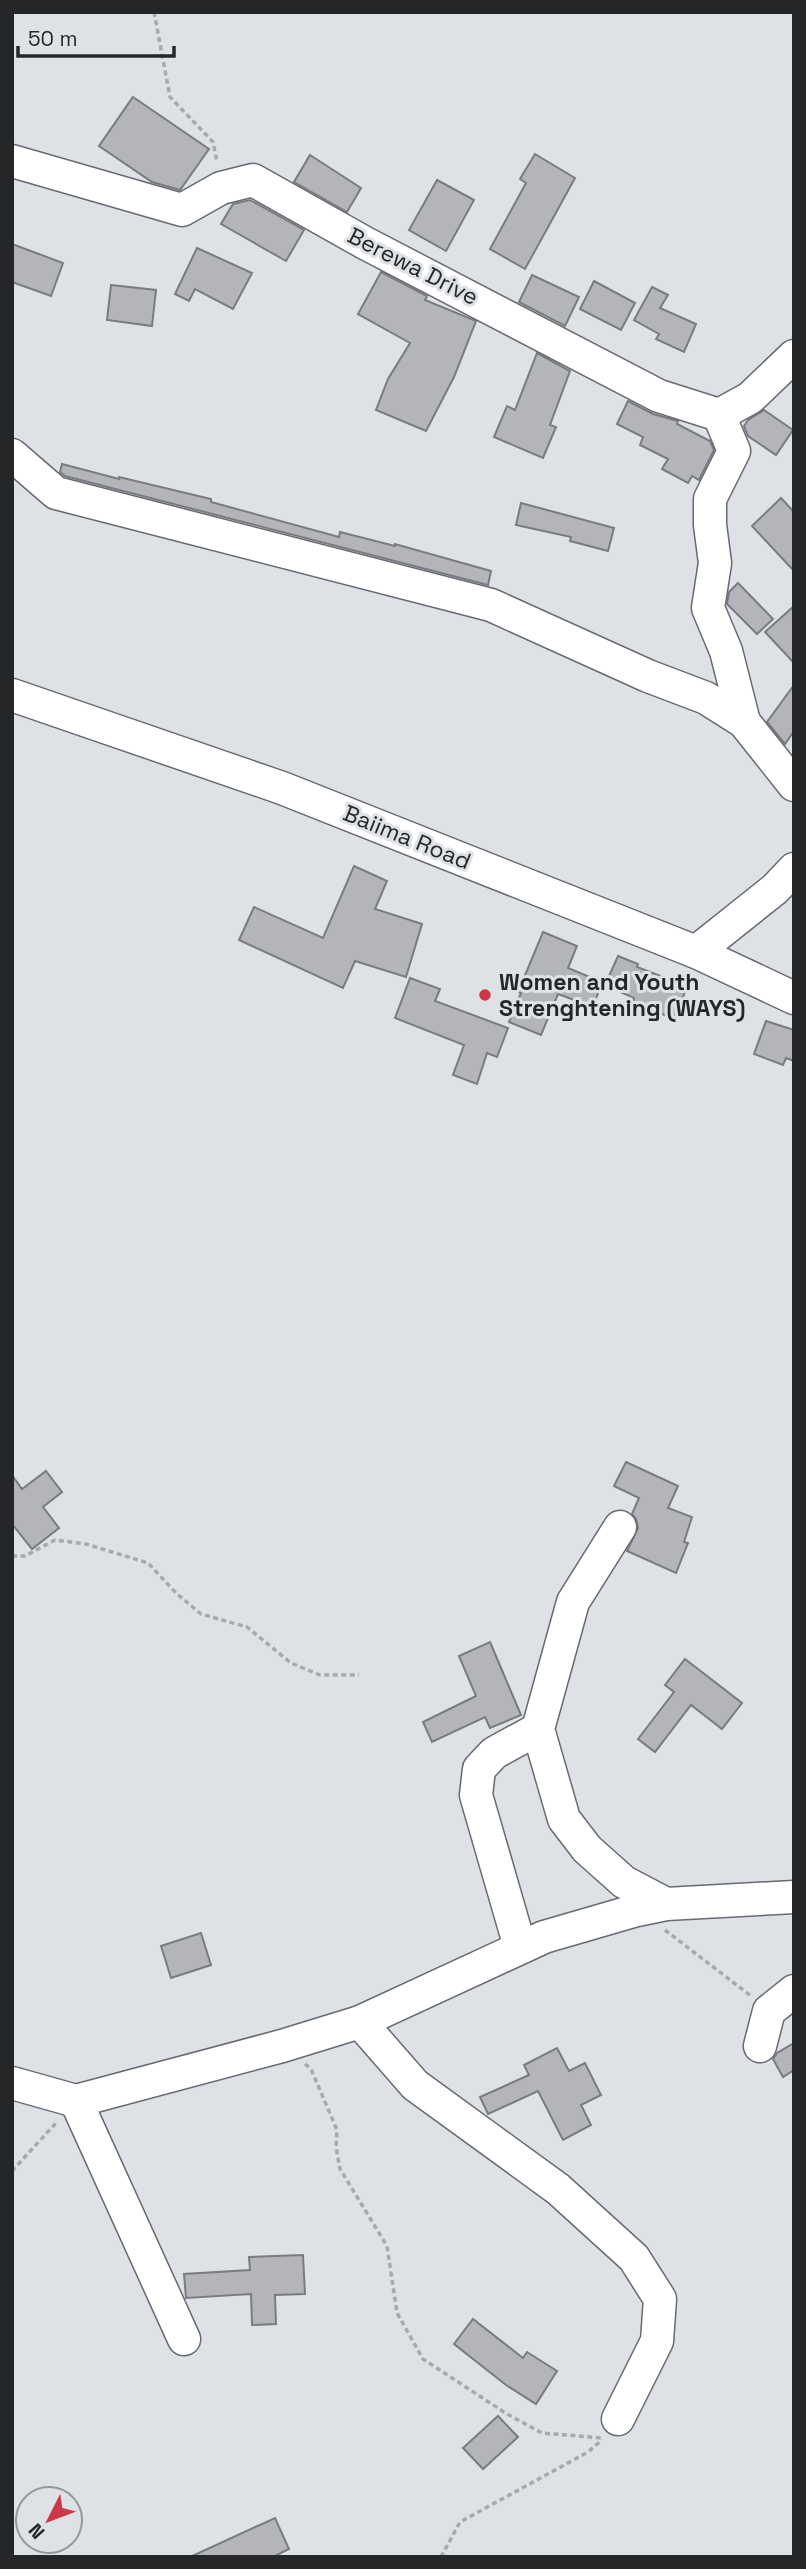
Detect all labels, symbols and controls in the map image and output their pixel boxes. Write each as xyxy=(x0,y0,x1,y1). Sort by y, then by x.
scale bar xyxy=(18,14,173,58)
text: 50 m xyxy=(28,25,78,52)
street label: Berewa Drive xyxy=(343,220,483,312)
street label: Baiima Road xyxy=(339,798,475,876)
place label: Women and Youth Strenghtening (WAYS) xyxy=(499,967,746,1023)
marker: Women and Youth Strenghtening (WAYS) xyxy=(477,987,493,1003)
north arrow xyxy=(14,2485,84,2555)
text: N xyxy=(23,2518,50,2544)

